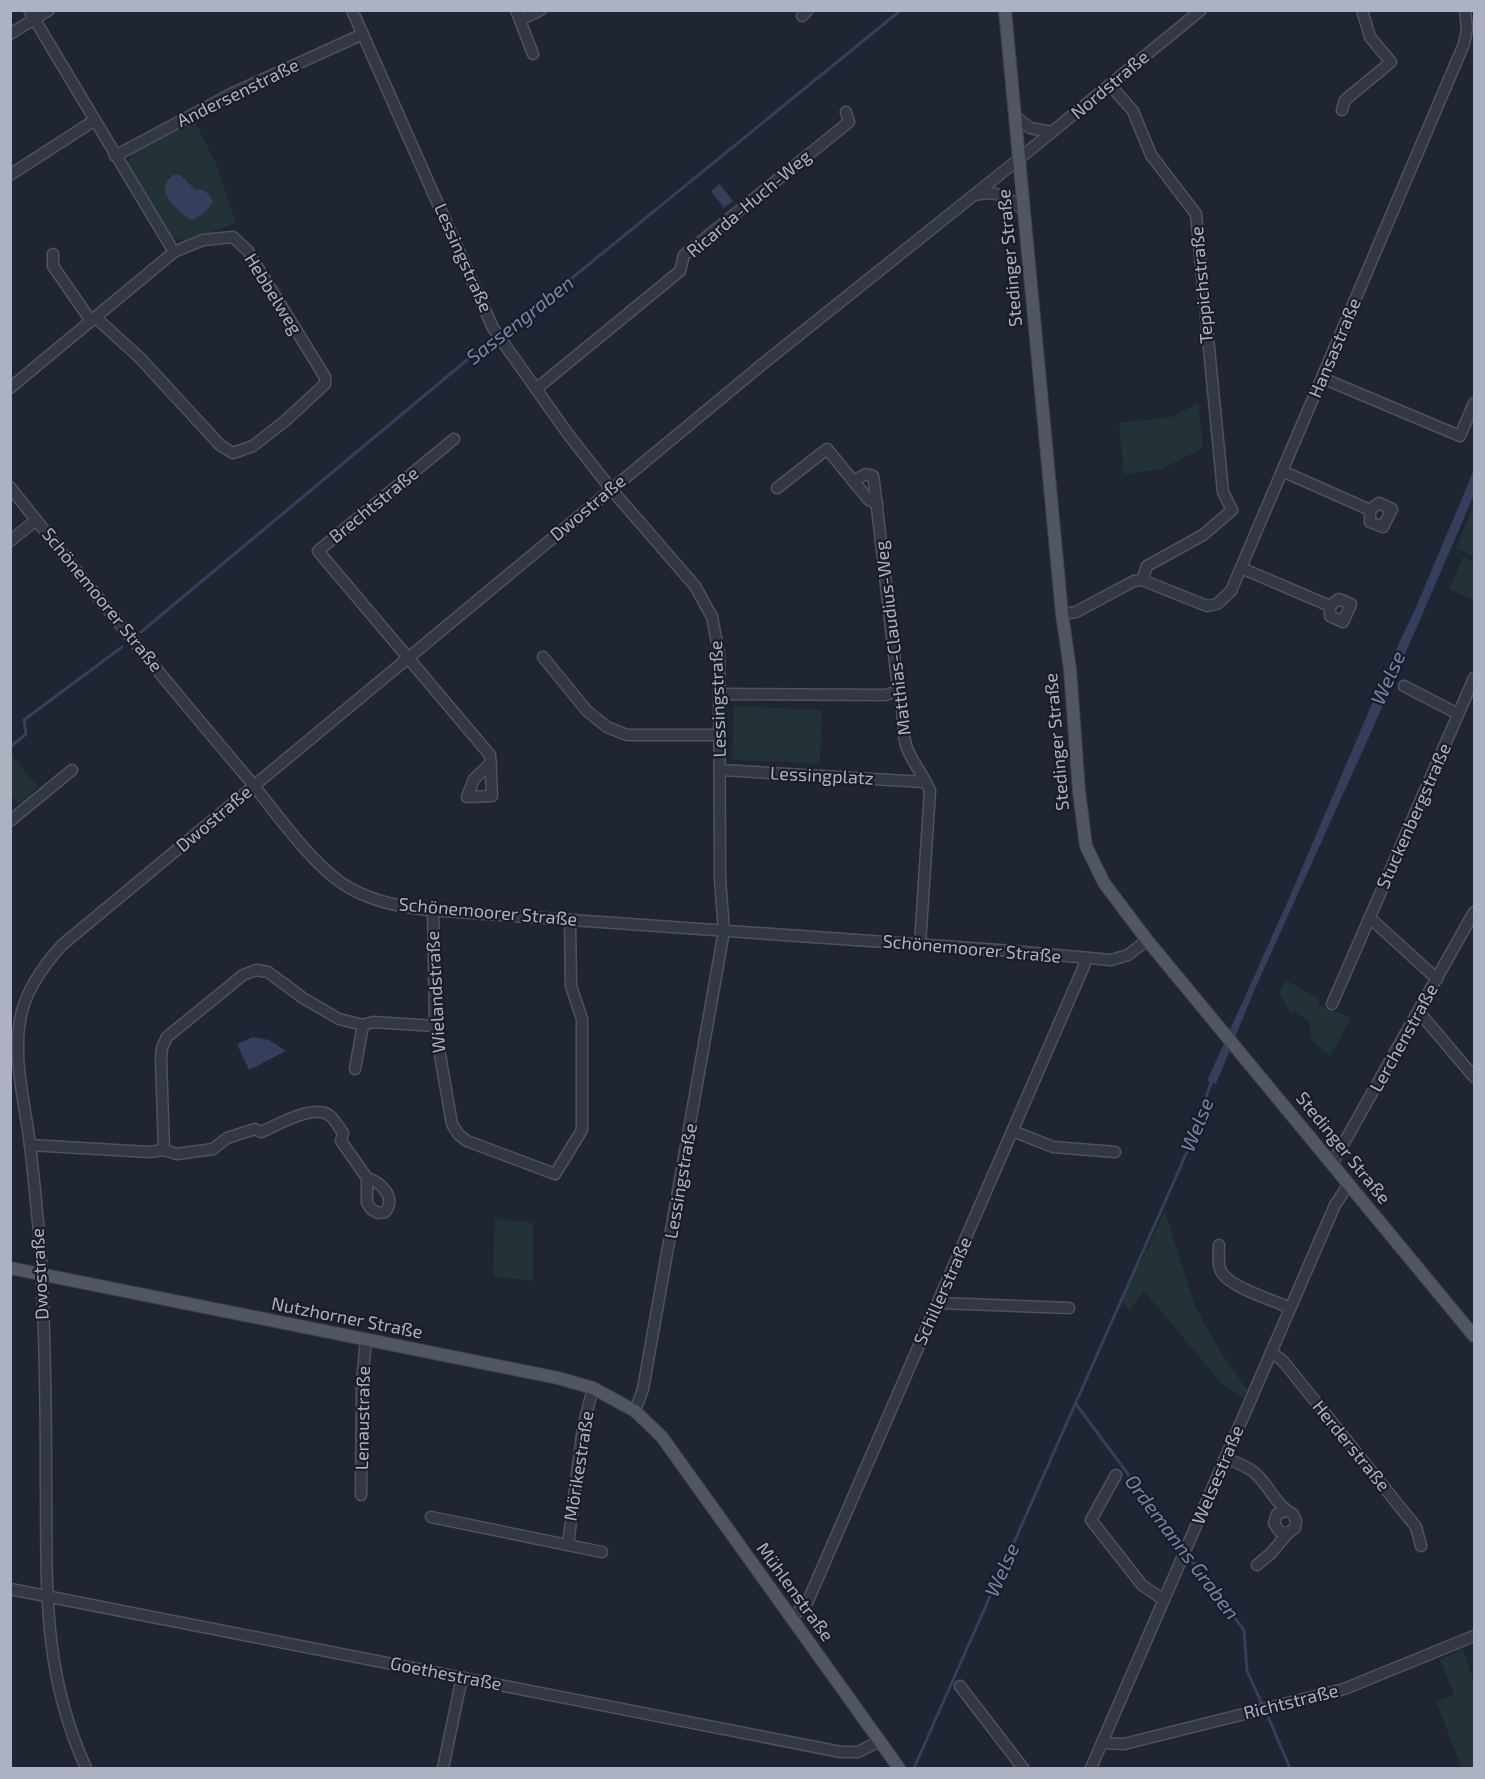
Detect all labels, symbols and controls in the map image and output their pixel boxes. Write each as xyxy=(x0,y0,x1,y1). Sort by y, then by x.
street label: Nordstraße xyxy=(1066,45,1153,123)
street label: Andersenstraße xyxy=(173,53,302,131)
street label: Ricarda-Huch-Weg xyxy=(682,145,815,262)
street label: Stedinger Straße xyxy=(992,188,1026,328)
street label: Lessingstraße xyxy=(430,200,498,316)
street label: Teppichstraße xyxy=(1185,226,1217,345)
street label: Hebbelweg xyxy=(240,249,307,338)
water label: Sassengraben xyxy=(461,270,578,369)
street label: Hansastraße xyxy=(1303,294,1365,401)
street label: Brechtstraße xyxy=(324,461,423,547)
street label: Dwostraße xyxy=(545,469,630,545)
street label: Schönemoorer Straße xyxy=(38,523,168,676)
street label: Matthias-Claudius-Weg xyxy=(869,540,915,737)
street label: Lessingstraße xyxy=(704,640,730,758)
water label: Welse xyxy=(1365,647,1410,708)
street label: Stedinger Straße xyxy=(1039,672,1073,812)
street label: Stuckenbergstraße xyxy=(1371,739,1455,892)
street label: Lessingplatz xyxy=(770,761,874,789)
street label: Dwostraße xyxy=(171,780,256,856)
street label: Schönemoorer Straße xyxy=(398,892,578,930)
street label: Schönemoorer Straße xyxy=(882,929,1062,967)
street label: Wielandstraße xyxy=(421,930,449,1054)
street label: Lerchenstraße xyxy=(1364,980,1442,1095)
street label: Stedinger Straße xyxy=(1292,1087,1396,1208)
water label: Welse xyxy=(1174,1094,1218,1155)
street label: Lessingstraße xyxy=(659,1121,701,1240)
street label: Dwostraße xyxy=(26,1228,52,1321)
street label: Schillerstraße xyxy=(908,1233,976,1348)
street label: Nutzhorner Straße xyxy=(270,1292,425,1342)
street label: Lenaustraße xyxy=(350,1366,374,1470)
street label: Herderstraße xyxy=(1308,1395,1395,1495)
street label: Mörikestraße xyxy=(558,1409,598,1522)
street label: Welsestraße xyxy=(1186,1422,1248,1527)
water label: Ordemanns Graben xyxy=(1120,1469,1245,1624)
street label: Mühlenstraße xyxy=(753,1538,839,1645)
water label: Welse xyxy=(979,1539,1024,1600)
street label: Goethestraße xyxy=(389,1651,504,1695)
street label: Richtstraße xyxy=(1241,1679,1340,1723)

